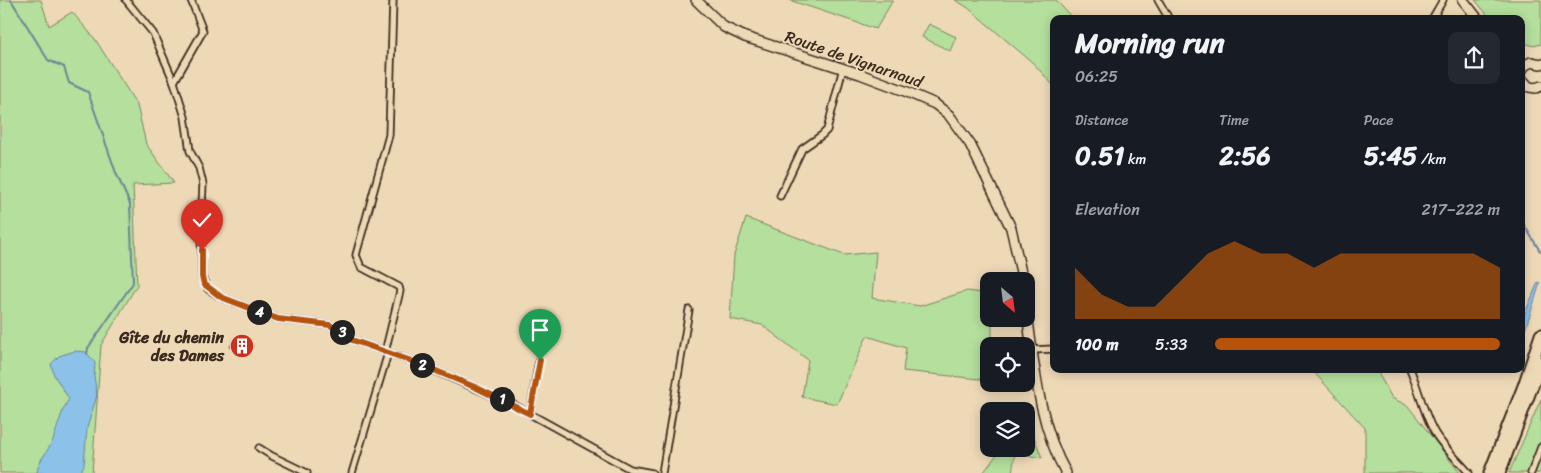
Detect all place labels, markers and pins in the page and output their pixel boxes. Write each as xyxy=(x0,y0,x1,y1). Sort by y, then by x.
pin xyxy=(181,199,223,250)
pin: 4 xyxy=(246,300,272,324)
pin xyxy=(519,309,561,360)
pin: 3 xyxy=(330,320,354,344)
place label: Gîte du chemin des Dames xyxy=(118,323,225,370)
building icon: Gîte du chemin des Dames xyxy=(229,333,255,359)
pin: 2 xyxy=(410,352,434,378)
pin: 1 xyxy=(490,386,514,412)

